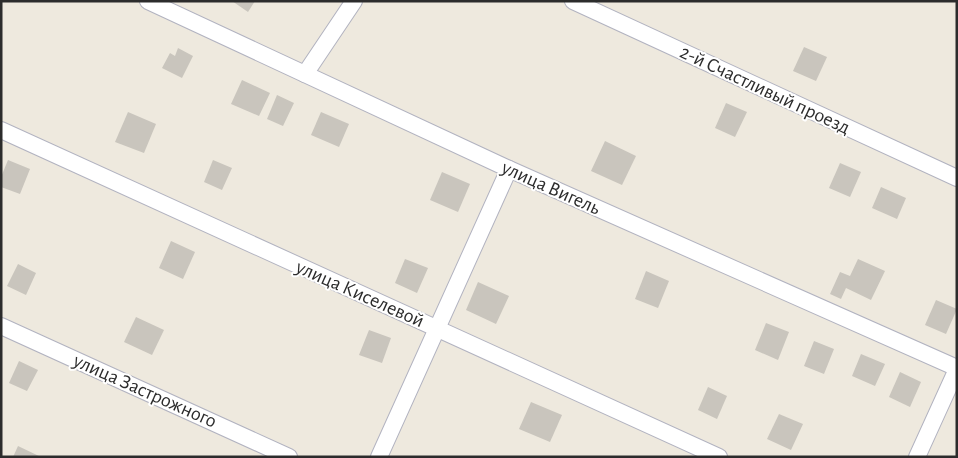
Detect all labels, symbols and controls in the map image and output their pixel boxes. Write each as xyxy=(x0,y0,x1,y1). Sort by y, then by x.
street label: 2-й Счастливый проезд xyxy=(677,42,853,138)
street label: улица Вигель xyxy=(498,157,604,219)
street label: улица Киселевой xyxy=(292,256,427,331)
street label: улица Застрожного xyxy=(70,350,220,432)

